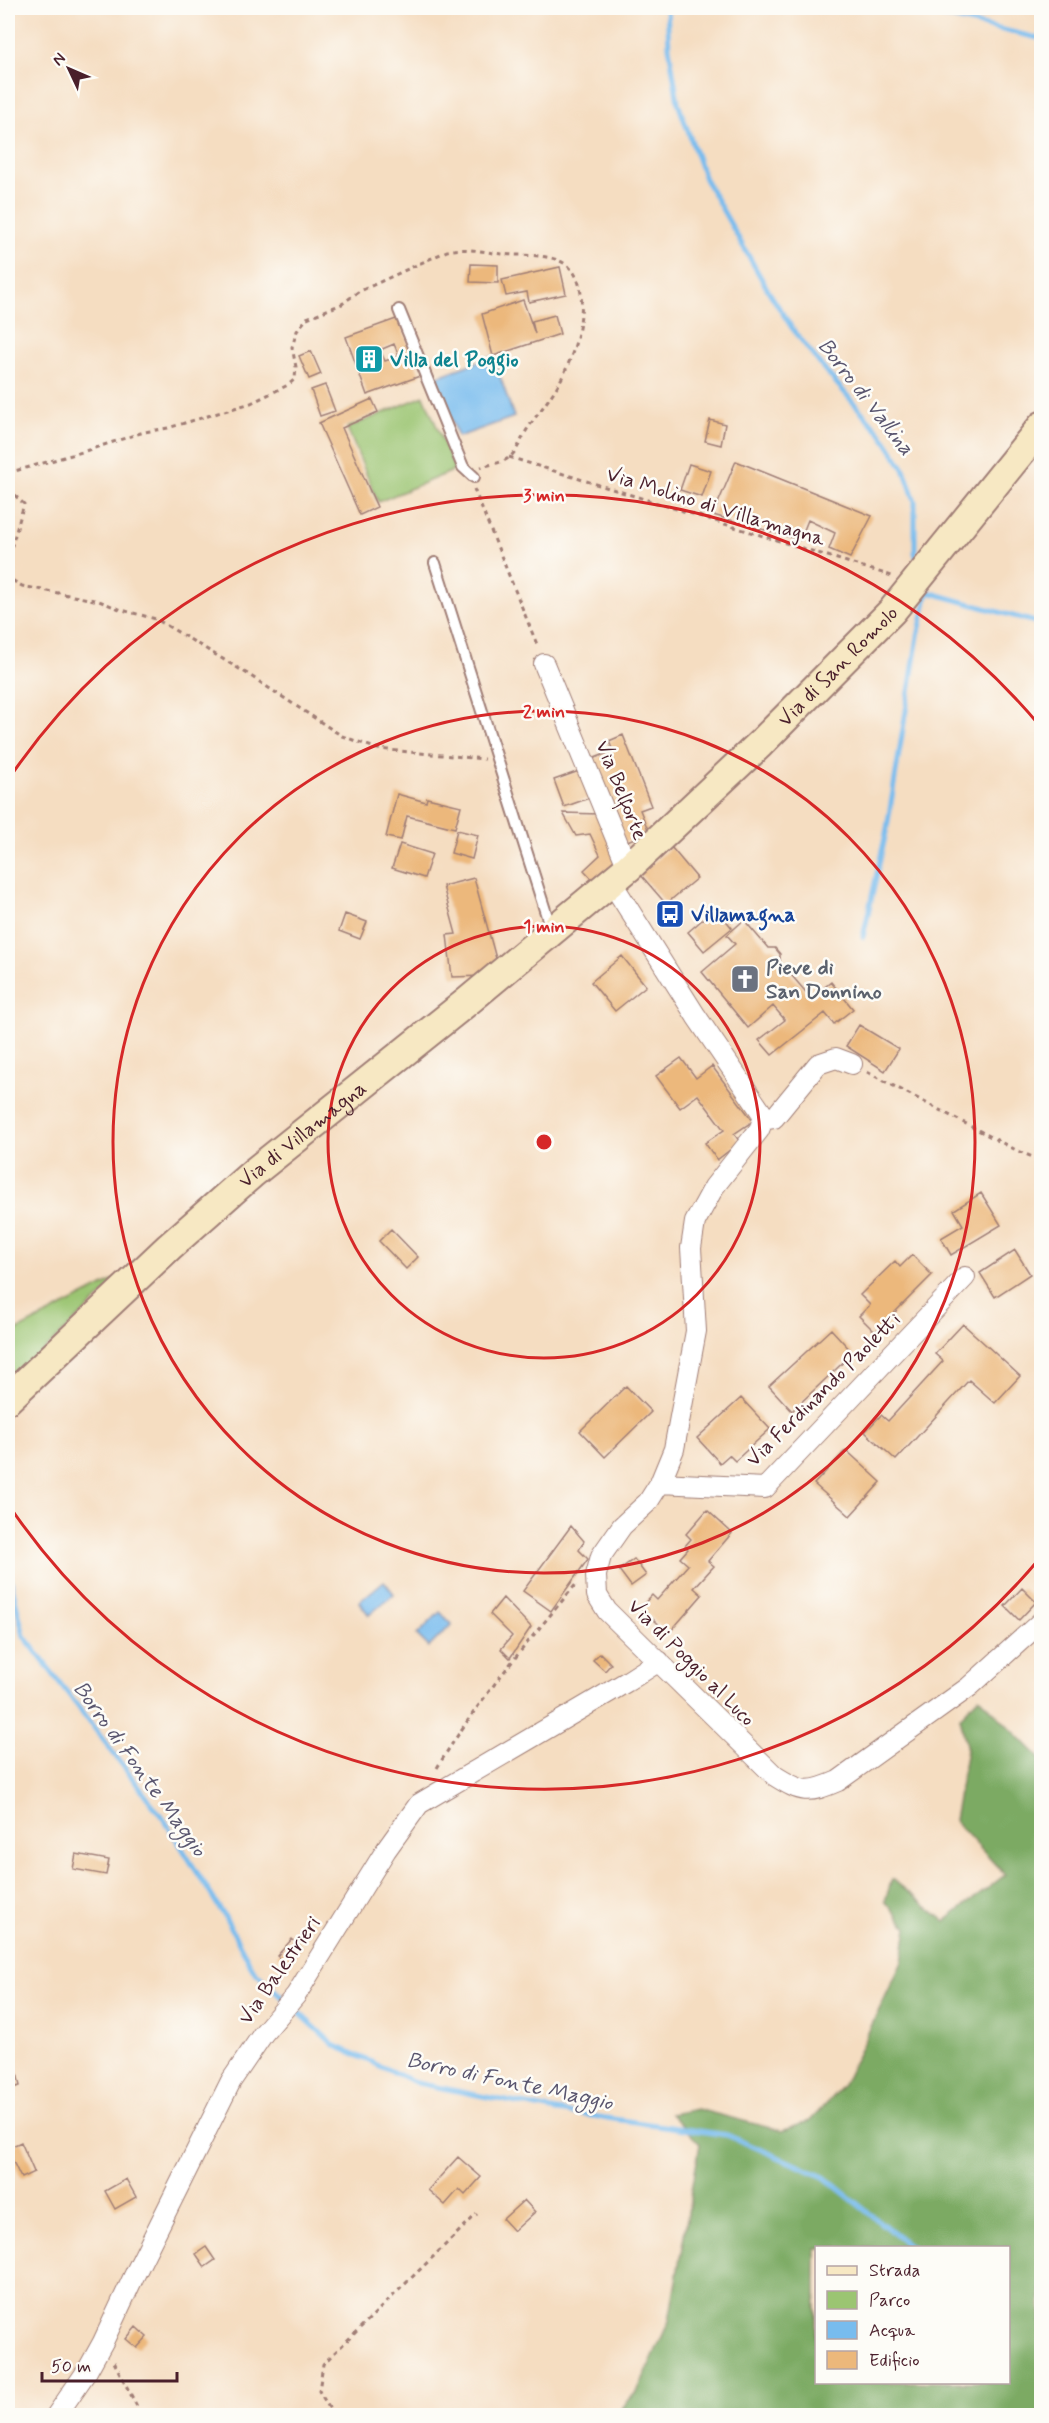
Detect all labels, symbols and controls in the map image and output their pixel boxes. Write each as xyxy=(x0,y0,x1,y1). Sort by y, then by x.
north arrow xyxy=(39,39,99,99)
text: N xyxy=(48,48,71,71)
water label: Borro di Vallina xyxy=(811,333,920,462)
building icon: Villa del Poggio xyxy=(353,343,385,375)
place label: Villa del Poggio xyxy=(390,346,519,376)
street label: Via Molino di Villamagna xyxy=(603,460,829,554)
text: 3 min xyxy=(523,484,565,508)
street label: Via di San Romolo xyxy=(772,600,905,733)
text: 2 min xyxy=(523,700,565,724)
street label: Via Belforte xyxy=(587,736,654,845)
bus stop icon: Villamagna xyxy=(654,898,686,930)
place label: Villamagna xyxy=(691,901,796,931)
text: 1 min xyxy=(523,915,565,939)
place label: Pieve di San Donnino xyxy=(766,954,882,1006)
church icon: Pieve di San Donnino xyxy=(729,963,761,995)
street label: Via di Villamagna xyxy=(232,1075,373,1195)
centre of rings xyxy=(534,1132,554,1152)
street label: Via Ferdinando Paoletti xyxy=(740,1306,907,1473)
street label: Via di Poggio al Luco xyxy=(621,1593,761,1733)
water label: Borro di Fonte Maggio xyxy=(65,1676,213,1865)
street label: Via Balestrieri xyxy=(232,1911,328,2030)
water label: Borro di Fonte Maggio xyxy=(404,2046,617,2120)
legend xyxy=(815,2246,1010,2384)
text: Strada xyxy=(869,2259,920,2283)
text: Parco xyxy=(869,2289,910,2313)
text: Acqua xyxy=(869,2319,915,2343)
scale bar xyxy=(42,2345,177,2383)
text: Edificio xyxy=(869,2349,920,2373)
text: 50 m xyxy=(51,2355,91,2379)

